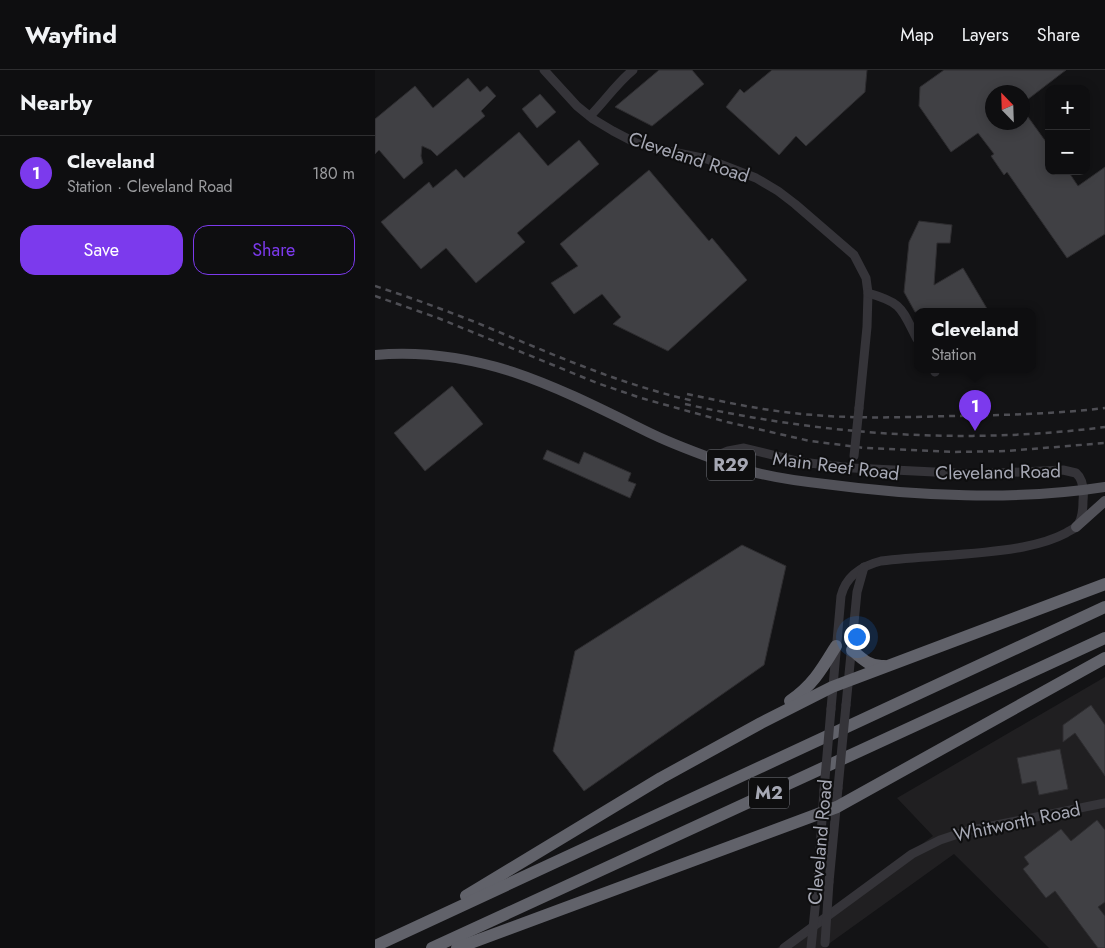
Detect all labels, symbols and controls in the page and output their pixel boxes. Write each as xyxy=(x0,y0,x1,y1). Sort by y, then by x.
text: Wayfind xyxy=(25,17,117,52)
text: Map xyxy=(900,22,934,48)
text: Layers xyxy=(962,22,1009,48)
text: Share xyxy=(1037,22,1080,48)
north arrow xyxy=(985,85,1030,130)
map controls xyxy=(1045,85,1090,175)
button: + xyxy=(1045,85,1090,130)
text: Nearby xyxy=(20,88,92,118)
street label: Cleveland Road xyxy=(625,125,753,189)
button: − xyxy=(1045,130,1090,175)
text: Cleveland xyxy=(67,148,155,175)
text: 1 xyxy=(32,162,40,185)
text: 180 m xyxy=(312,162,355,185)
text: Station · Cleveland Road xyxy=(67,175,233,198)
button: Save xyxy=(20,225,183,275)
button: Share xyxy=(193,225,355,275)
popup xyxy=(914,308,1036,373)
text: Cleveland xyxy=(931,316,1019,343)
text: Station xyxy=(931,343,977,366)
pin: 1 xyxy=(959,390,991,431)
street label: Main Reef Road xyxy=(771,445,901,487)
road number: R29 xyxy=(707,450,755,480)
street label: Cleveland Road xyxy=(935,457,1061,487)
your location xyxy=(844,624,870,650)
road number: M2 xyxy=(749,778,789,808)
street label: Cleveland Road xyxy=(801,778,839,906)
street label: Whitworth Road xyxy=(951,795,1083,849)

